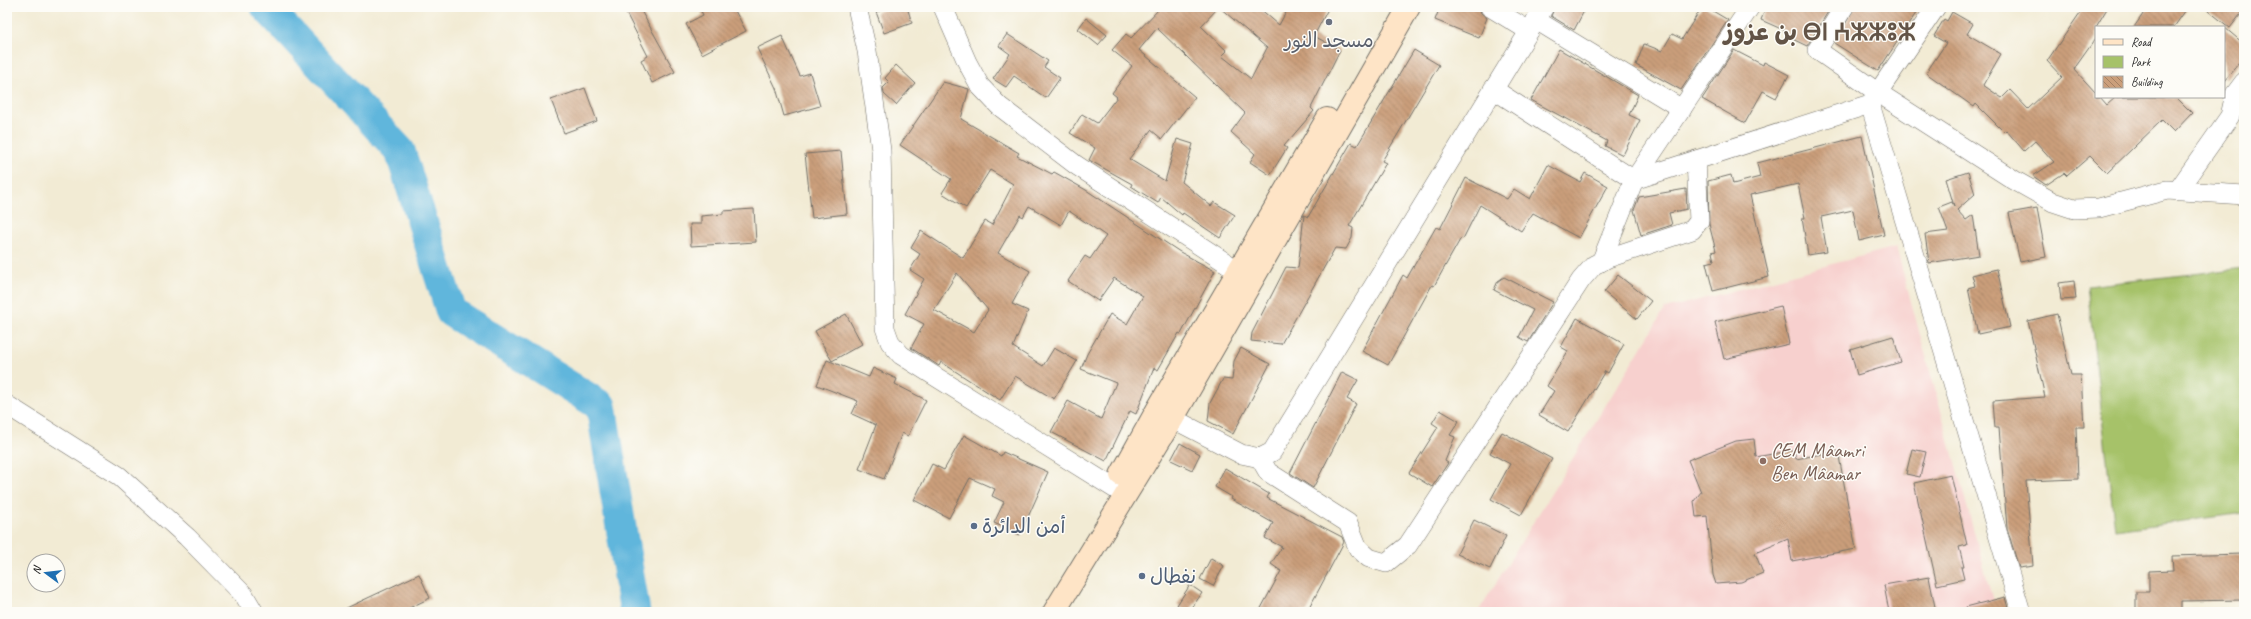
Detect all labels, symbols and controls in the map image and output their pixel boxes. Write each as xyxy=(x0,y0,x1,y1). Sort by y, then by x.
marker: مسجد النور xyxy=(1324,17,1334,27)
district label: بن عزوز ⴱⵏ ⵄⵣⵣⵓⵣ xyxy=(1722,17,1916,47)
legend xyxy=(2095,26,2225,98)
place label: مسجد النور xyxy=(1282,28,1374,54)
text: Road xyxy=(2131,34,2153,50)
text: Park xyxy=(2131,54,2152,70)
text: Building xyxy=(2131,74,2163,90)
place label: CEM Mâamri Ben Mâamar xyxy=(1771,438,1866,486)
marker: CEM Mâamri Ben Mâamar xyxy=(1758,456,1768,466)
place label: أمن الدائرة xyxy=(982,514,1066,539)
marker: أمن الدائرة xyxy=(969,521,979,531)
north arrow xyxy=(26,553,66,593)
text: N xyxy=(29,563,45,576)
place label: نفطال xyxy=(1150,564,1196,589)
marker: نفطال xyxy=(1137,571,1147,581)

